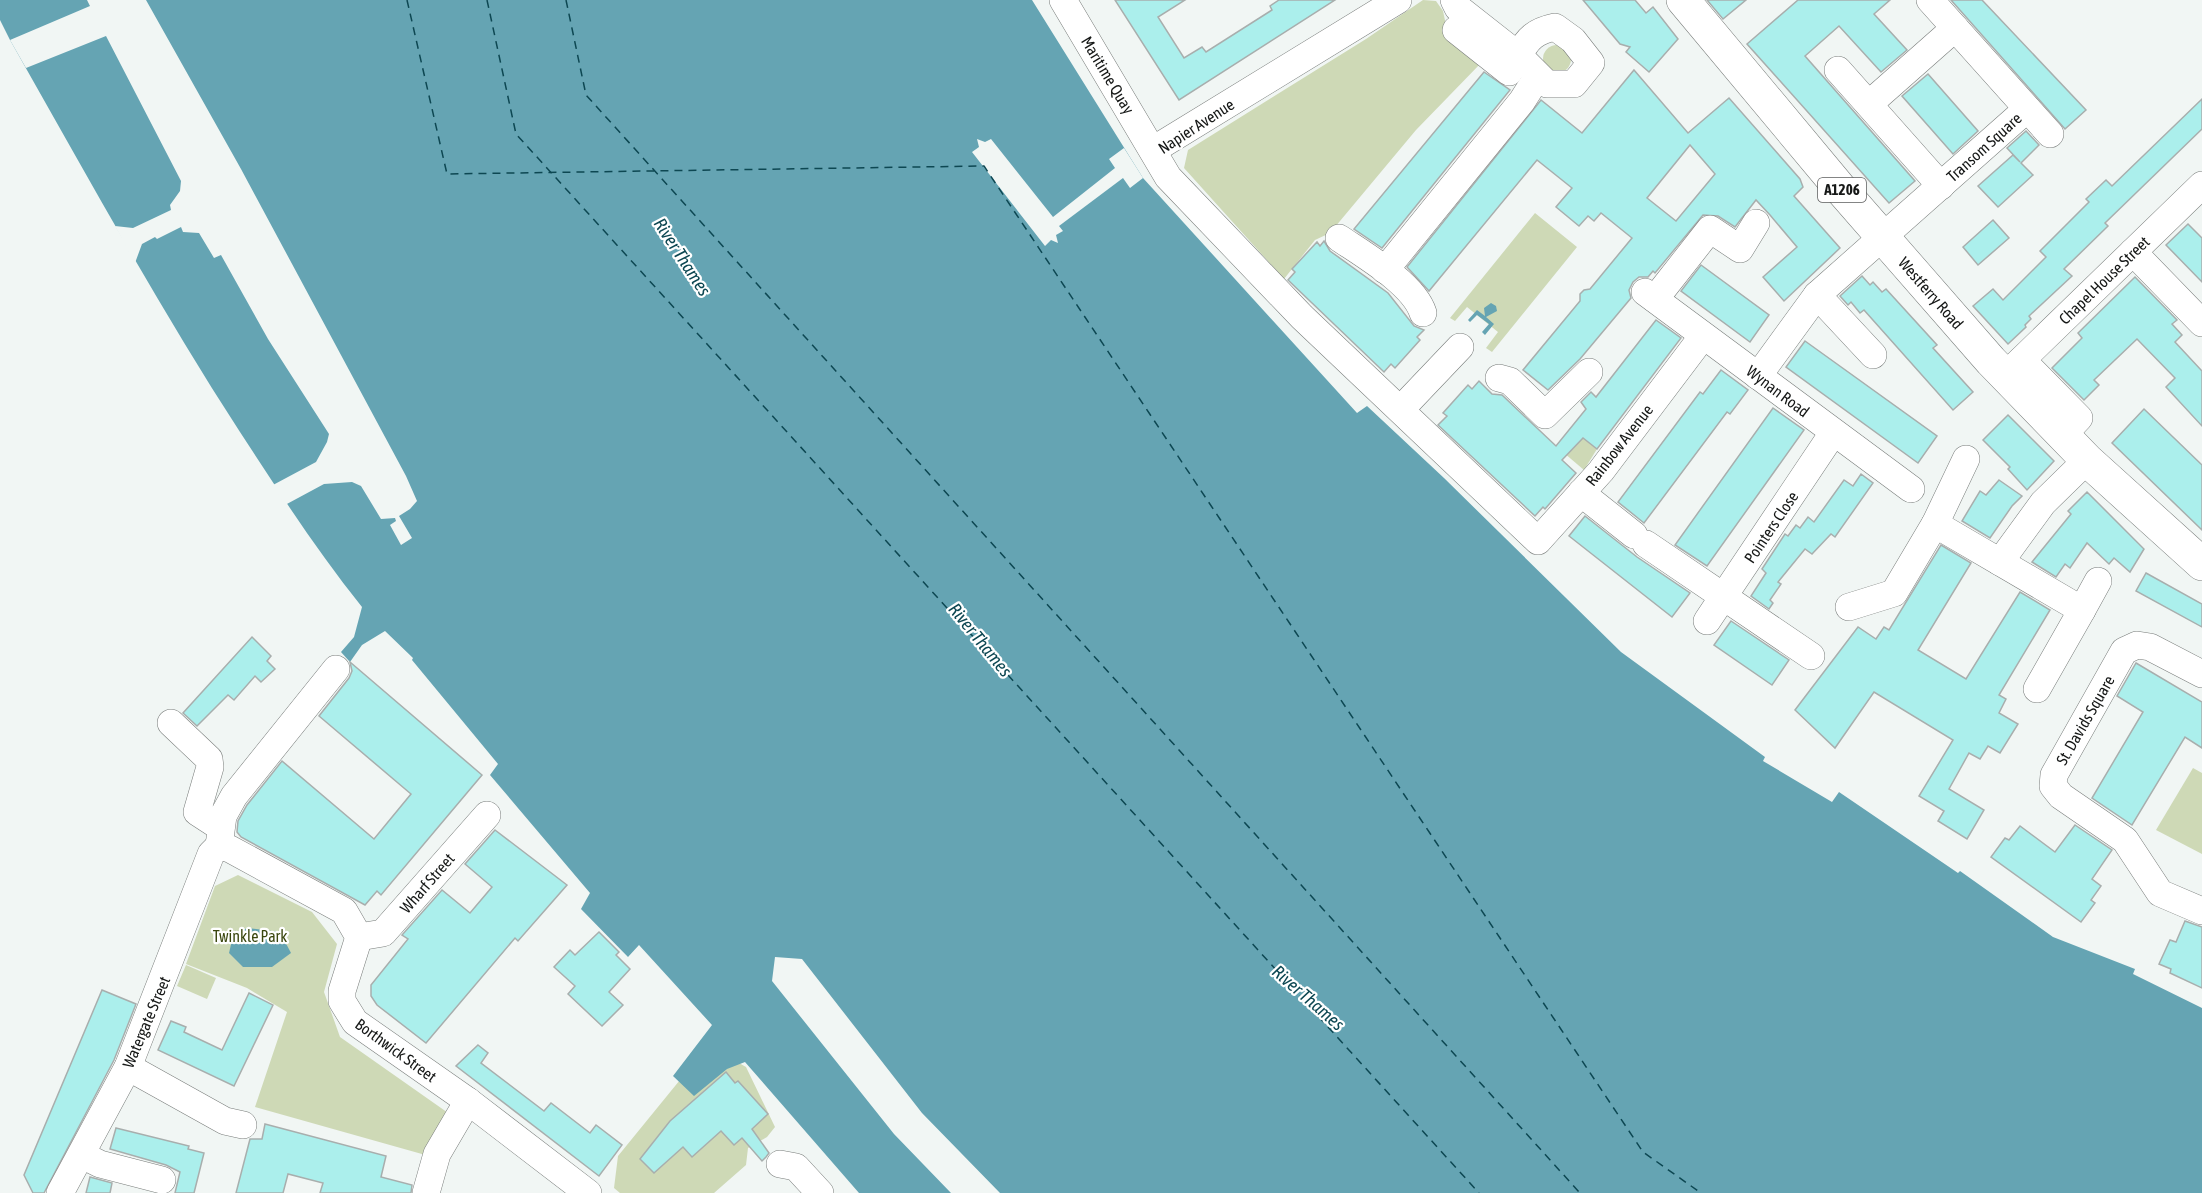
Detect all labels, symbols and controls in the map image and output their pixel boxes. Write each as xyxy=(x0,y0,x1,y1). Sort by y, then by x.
street label: Maritime Quay xyxy=(1077,33,1138,118)
street label: Napier Avenue xyxy=(1155,95,1238,158)
street label: Transom Square xyxy=(1943,109,2026,186)
road number: A1206 xyxy=(1818,178,1866,202)
water label: River Thames xyxy=(650,214,715,300)
street label: Chapel House Street xyxy=(2055,232,2154,328)
street label: Westferry Road xyxy=(1894,253,1967,333)
street label: Wynan Road xyxy=(1742,362,1813,421)
street label: Rainbow Avenue xyxy=(1582,401,1656,489)
street label: Pointers Close xyxy=(1740,488,1802,566)
water label: River Thames xyxy=(944,599,1016,681)
street label: St. Davids Square xyxy=(2052,672,2119,768)
street label: Wharf Street xyxy=(396,849,458,916)
park label: Twinkle Park xyxy=(213,927,287,945)
water label: River Thames xyxy=(1268,961,1349,1035)
street label: Watergate Street xyxy=(119,973,174,1071)
street label: Borthwick Street xyxy=(352,1015,440,1086)

